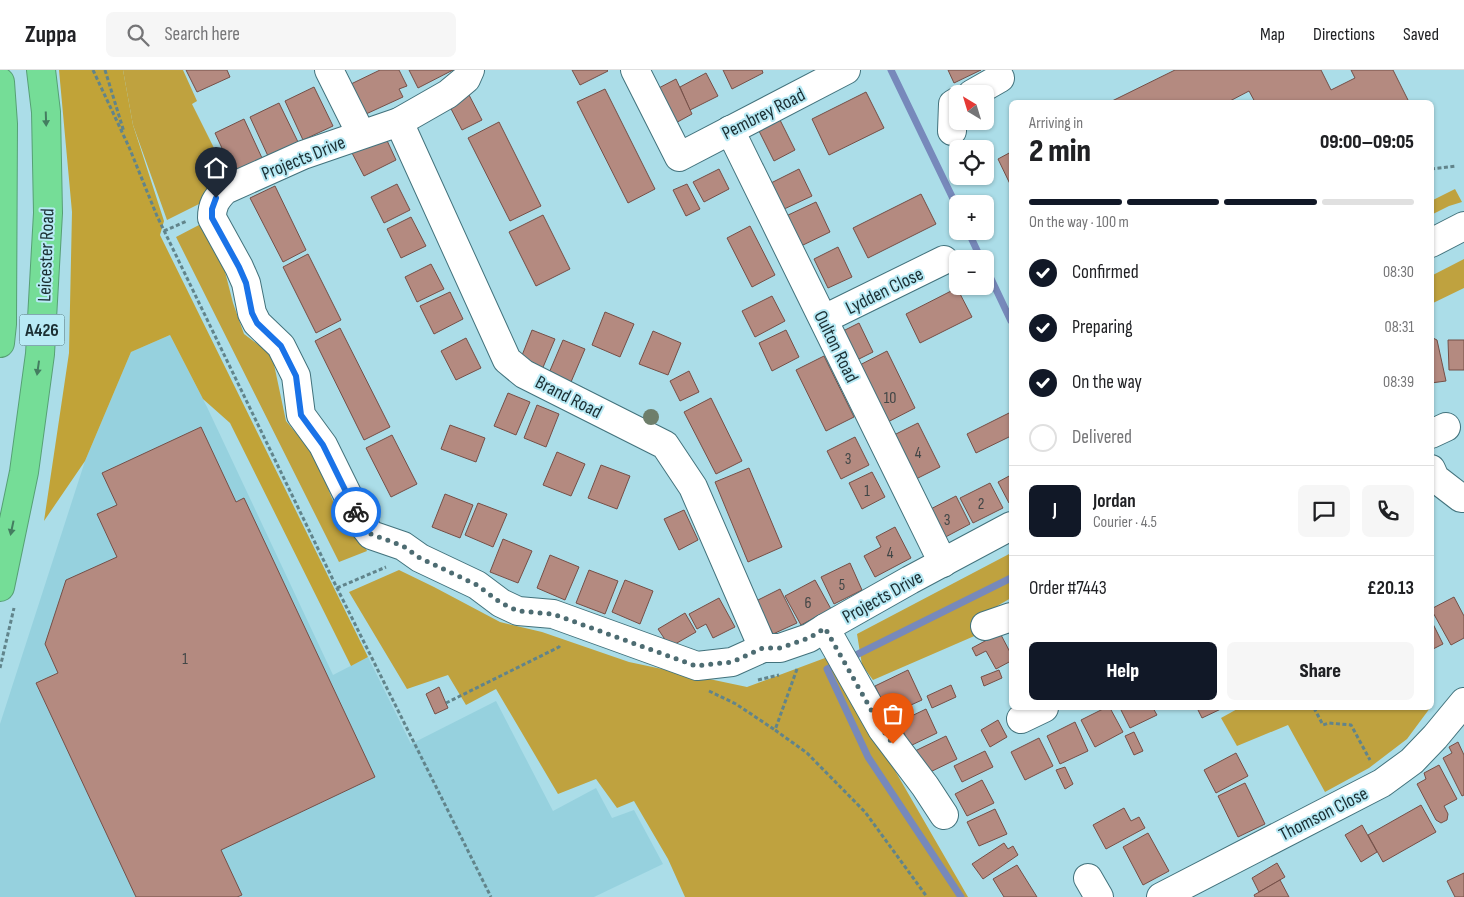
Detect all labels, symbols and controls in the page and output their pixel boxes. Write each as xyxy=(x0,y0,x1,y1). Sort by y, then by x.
search box xyxy=(106,12,456,57)
text: Zuppa xyxy=(25,20,76,49)
icon: search xyxy=(124,21,152,49)
text: Search here xyxy=(164,23,240,46)
text: Map xyxy=(1260,24,1285,45)
text: Directions xyxy=(1313,24,1375,45)
text: Saved xyxy=(1403,24,1439,45)
street label: Pembrey Road xyxy=(718,84,809,145)
north arrow xyxy=(949,85,994,130)
map controls xyxy=(949,85,994,295)
one-way arrow xyxy=(42,111,50,127)
text: Arriving in xyxy=(1029,114,1083,133)
street label: Projects Drive xyxy=(258,131,349,186)
text: 09:00–09:05 xyxy=(1320,131,1414,154)
text: 2 min xyxy=(1029,132,1091,171)
button: locate xyxy=(949,140,994,185)
pin xyxy=(195,147,237,198)
icon: home xyxy=(202,154,230,182)
button: + xyxy=(949,195,994,240)
street label: Leicester Road xyxy=(33,208,60,302)
text: On the way · 100 m xyxy=(1029,213,1129,232)
button: − xyxy=(949,250,994,295)
icon: check xyxy=(1029,259,1057,287)
text: Confirmed xyxy=(1072,261,1139,284)
street label: Lydden Close xyxy=(842,263,927,320)
text: 08:30 xyxy=(1383,263,1414,282)
street label: Oulton Road xyxy=(808,307,863,386)
road number: A426 xyxy=(20,314,64,346)
icon: check xyxy=(1029,314,1057,342)
text: Preparing xyxy=(1072,316,1133,339)
text: 08:31 xyxy=(1385,318,1414,337)
one-way arrow xyxy=(34,361,42,377)
icon: check xyxy=(1029,369,1057,397)
street label: Brand Road xyxy=(531,371,605,424)
text: On the way xyxy=(1072,371,1142,394)
text: 08:39 xyxy=(1383,373,1414,392)
house number: 10 xyxy=(884,389,896,408)
text: Delivered xyxy=(1072,426,1132,449)
house number: 4 xyxy=(915,444,922,463)
house number: 3 xyxy=(845,450,851,469)
house number: 1 xyxy=(864,482,870,501)
button: chat xyxy=(1298,485,1350,537)
button: phone xyxy=(1362,485,1414,537)
courier xyxy=(331,487,381,537)
text: Jordan xyxy=(1093,490,1136,513)
house number: 2 xyxy=(978,495,984,514)
icon: bike xyxy=(342,498,370,526)
text: J xyxy=(1053,499,1057,522)
house number: 3 xyxy=(944,511,950,530)
text: Courier · 4.5 xyxy=(1093,513,1157,532)
one-way arrow xyxy=(8,521,16,537)
house number: 4 xyxy=(887,544,894,563)
street label: Projects Drive xyxy=(839,566,927,629)
house number: 5 xyxy=(839,576,845,595)
text: Order #7443 xyxy=(1029,577,1107,600)
text: £20.13 xyxy=(1367,577,1414,600)
house number: 6 xyxy=(804,594,812,613)
button: Help xyxy=(1029,642,1217,700)
button: Share xyxy=(1227,642,1414,700)
house number: 1 xyxy=(182,650,188,669)
pin xyxy=(872,693,914,744)
icon: bag xyxy=(879,700,907,728)
street label: Thomson Close xyxy=(1275,782,1372,847)

